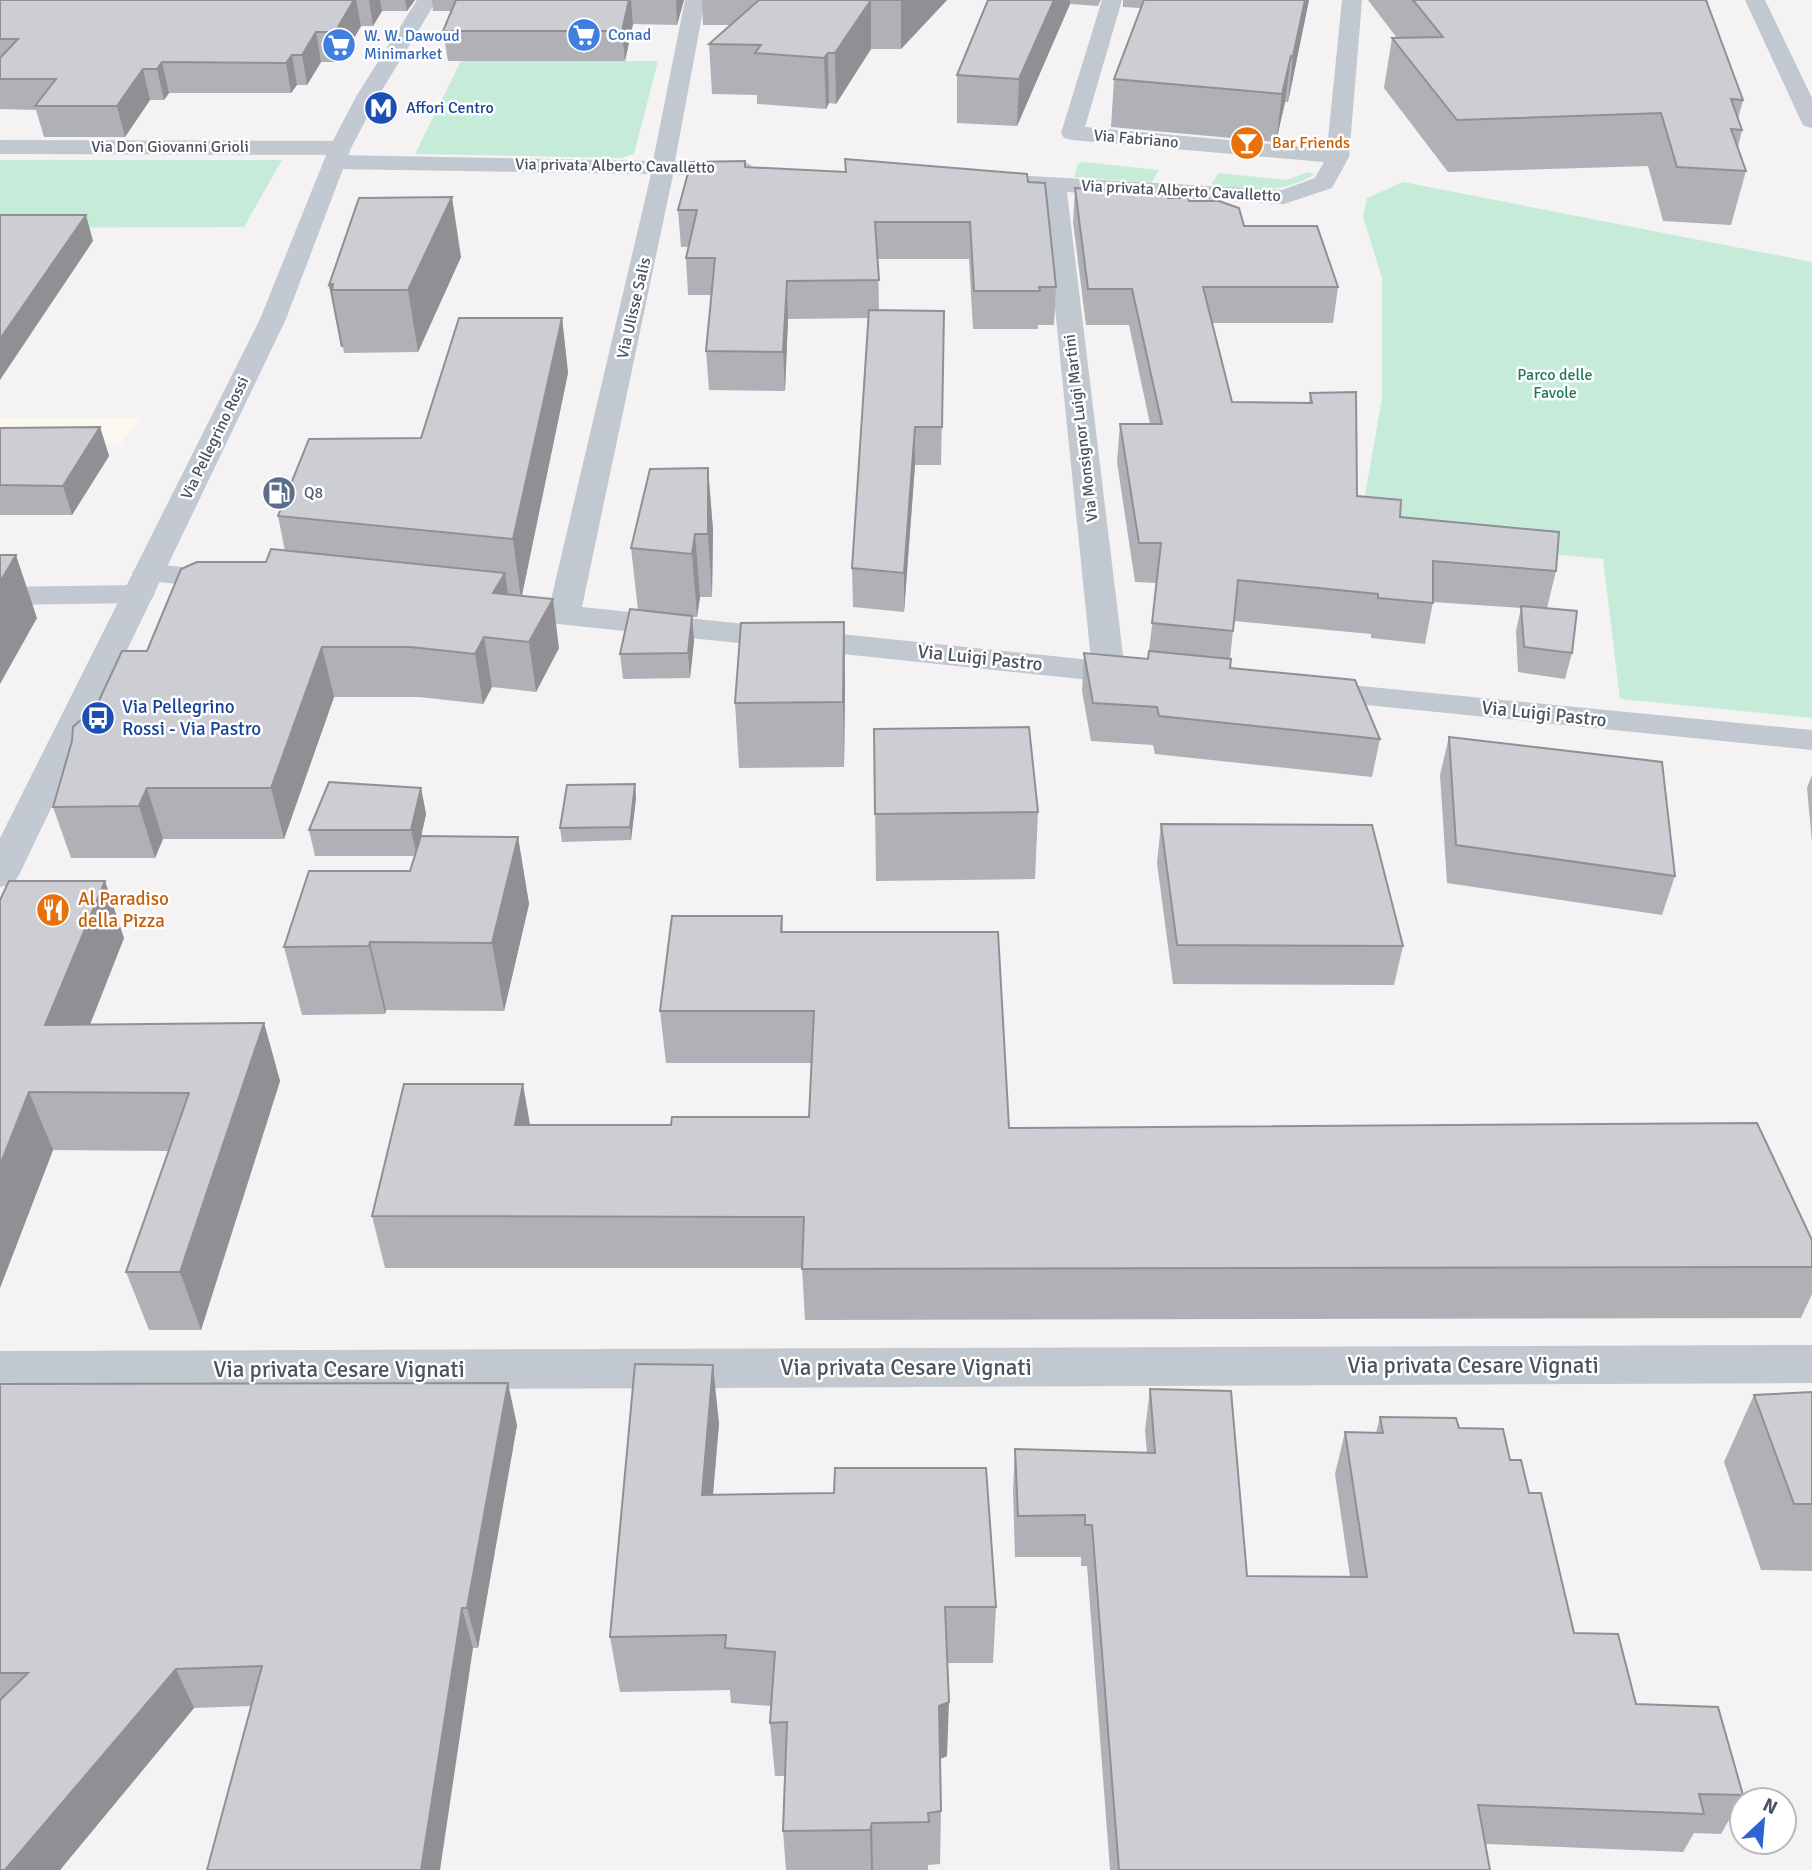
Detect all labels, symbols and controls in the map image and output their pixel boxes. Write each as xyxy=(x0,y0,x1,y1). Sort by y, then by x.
supermarket icon: Conad xyxy=(565,16,603,54)
place label: Conad xyxy=(608,25,651,45)
supermarket icon: W. W. Dawoud Minimarket xyxy=(320,26,358,64)
place label: W. W. Dawoud Minimarket xyxy=(364,26,460,64)
metro station icon: Affori Centro xyxy=(362,89,400,127)
place label: Affori Centro xyxy=(406,98,494,118)
bar icon: Bar Friends xyxy=(1228,124,1266,162)
street label: Via Fabriano xyxy=(1093,125,1179,153)
place label: Bar Friends xyxy=(1272,133,1350,153)
street label: Via Don Giovanni Grioli xyxy=(91,137,249,157)
street label: Via privata Alberto Cavalletto xyxy=(515,154,715,178)
street label: Via privata Alberto Cavalletto xyxy=(1081,176,1281,206)
street label: Via Ulisse Salis xyxy=(613,255,655,361)
street label: Via Monsignor Luigi Martini xyxy=(1060,333,1102,523)
park label: Parco delle Favole xyxy=(1517,365,1593,403)
street label: Via Pellegrino Rossi xyxy=(177,373,253,503)
fuel station icon: Q8 xyxy=(260,474,298,512)
place label: Q8 xyxy=(304,483,323,503)
street label: Via Luigi Pastro xyxy=(916,640,1044,677)
place label: Via Pellegrino Rossi - Via Pastro xyxy=(122,695,261,741)
street label: Via Luigi Pastro xyxy=(1480,696,1608,733)
bus stop icon: Via Pellegrino Rossi - Via Pastro xyxy=(79,699,117,737)
place label: Al Paradiso della Pizza xyxy=(78,887,169,933)
restaurant icon: Al Paradiso della Pizza xyxy=(34,891,72,929)
street label: Via privata Cesare Vignati xyxy=(1347,1351,1599,1380)
street label: Via privata Cesare Vignati xyxy=(780,1353,1032,1382)
street label: Via privata Cesare Vignati xyxy=(213,1355,465,1384)
north arrow xyxy=(1728,1786,1798,1856)
text: N xyxy=(1759,1793,1781,1820)

